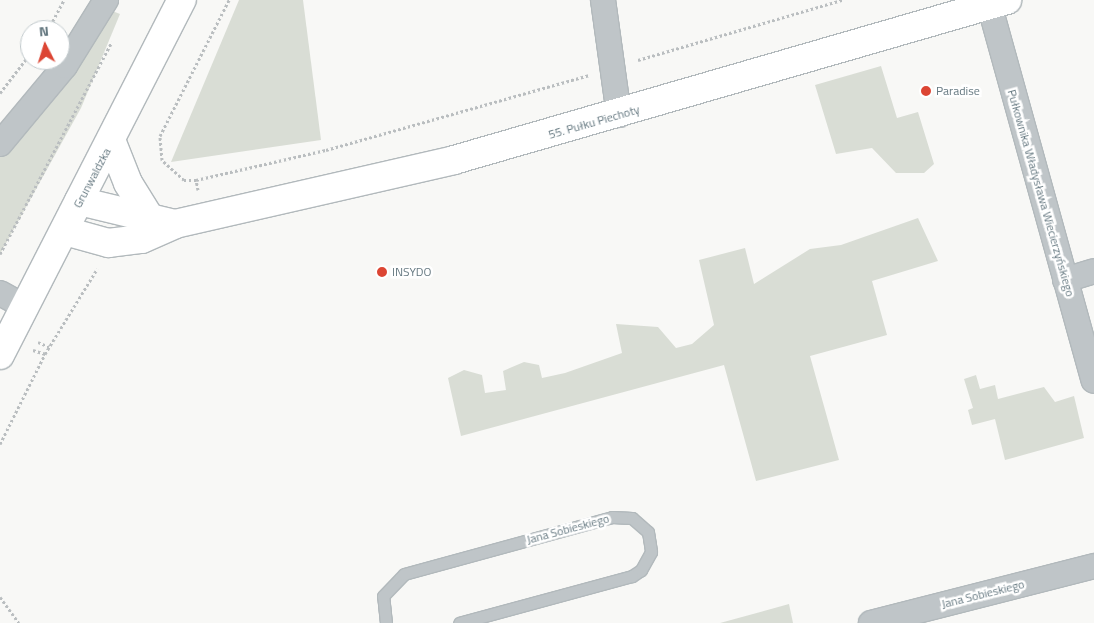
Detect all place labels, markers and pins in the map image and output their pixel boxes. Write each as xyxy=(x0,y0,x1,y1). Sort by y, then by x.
place label: Paradise xyxy=(936,84,980,98)
marker: Paradise xyxy=(920,85,932,97)
place label: INSYDO xyxy=(392,265,432,279)
marker: INSYDO xyxy=(376,266,388,278)

